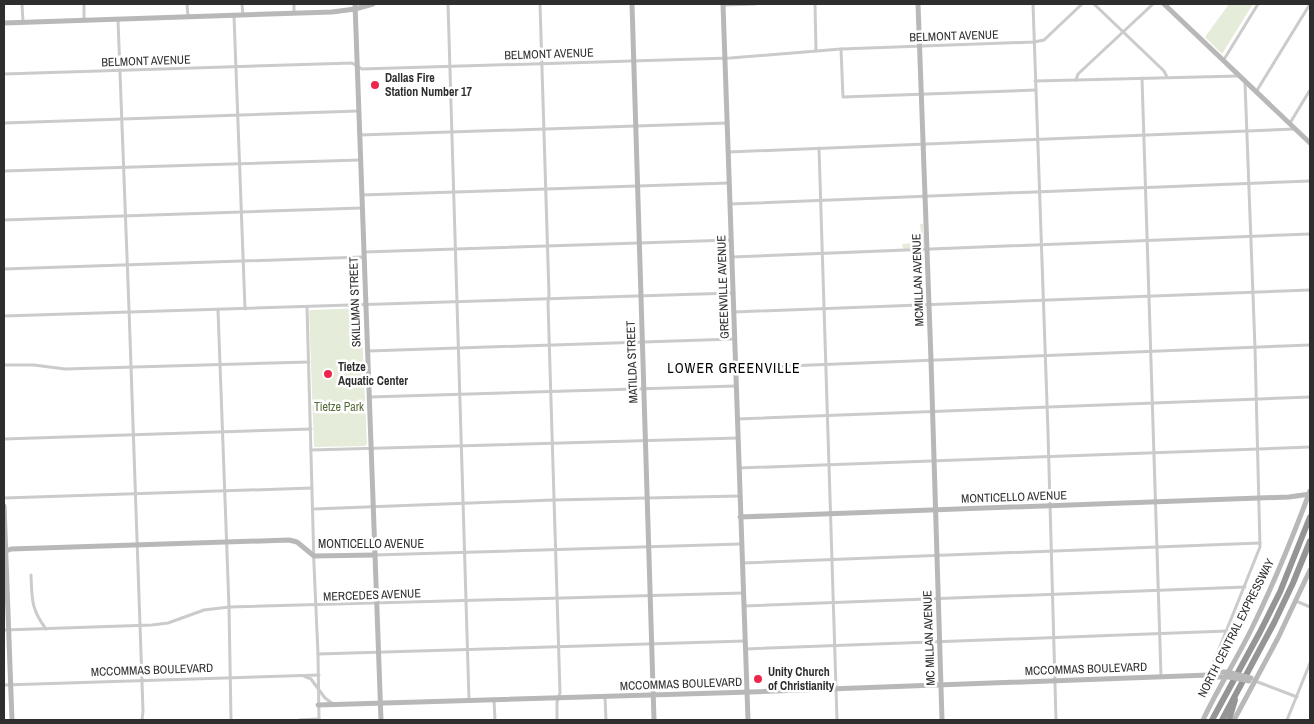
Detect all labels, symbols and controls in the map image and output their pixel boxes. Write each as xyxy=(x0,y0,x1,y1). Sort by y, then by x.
street label: BELMONT AVENUE xyxy=(909,26,999,46)
street label: BELMONT AVENUE xyxy=(504,44,594,64)
street label: BELMONT AVENUE xyxy=(101,51,191,71)
place label: Dallas Fire Station Number 17 xyxy=(385,70,472,100)
marker: Dallas Fire Station Number 17 xyxy=(369,79,381,91)
street label: MCMILLAN AVENUE xyxy=(908,233,928,327)
street label: GREENVILLE AVENUE xyxy=(713,235,733,339)
street label: SKILLMAN STREET xyxy=(345,257,365,347)
street label: MATILDA STREET xyxy=(623,320,641,404)
place label: Tietze Aquatic Center xyxy=(338,359,408,389)
district label: LOWER GREENVILLE xyxy=(667,359,801,377)
marker: Tietze Aquatic Center xyxy=(322,368,334,380)
park label: Tietze Park xyxy=(314,399,364,415)
street label: MONTICELLO AVENUE xyxy=(961,487,1067,507)
street label: MONTICELLO AVENUE xyxy=(318,536,424,552)
street label: NORTH CENTRAL EXPRESSWAY xyxy=(1194,556,1278,700)
street label: MERCEDES AVENUE xyxy=(323,585,421,605)
street label: MC MILLAN AVENUE xyxy=(919,590,939,686)
street label: MCCOMMAS BOULEVARD xyxy=(1025,659,1147,679)
street label: MCCOMMAS BOULEVARD xyxy=(91,660,213,680)
place label: Unity Church of Christianity xyxy=(768,664,835,694)
marker: Unity Church of Christianity xyxy=(752,673,764,685)
street label: MCCOMMAS BOULEVARD xyxy=(620,674,742,694)

